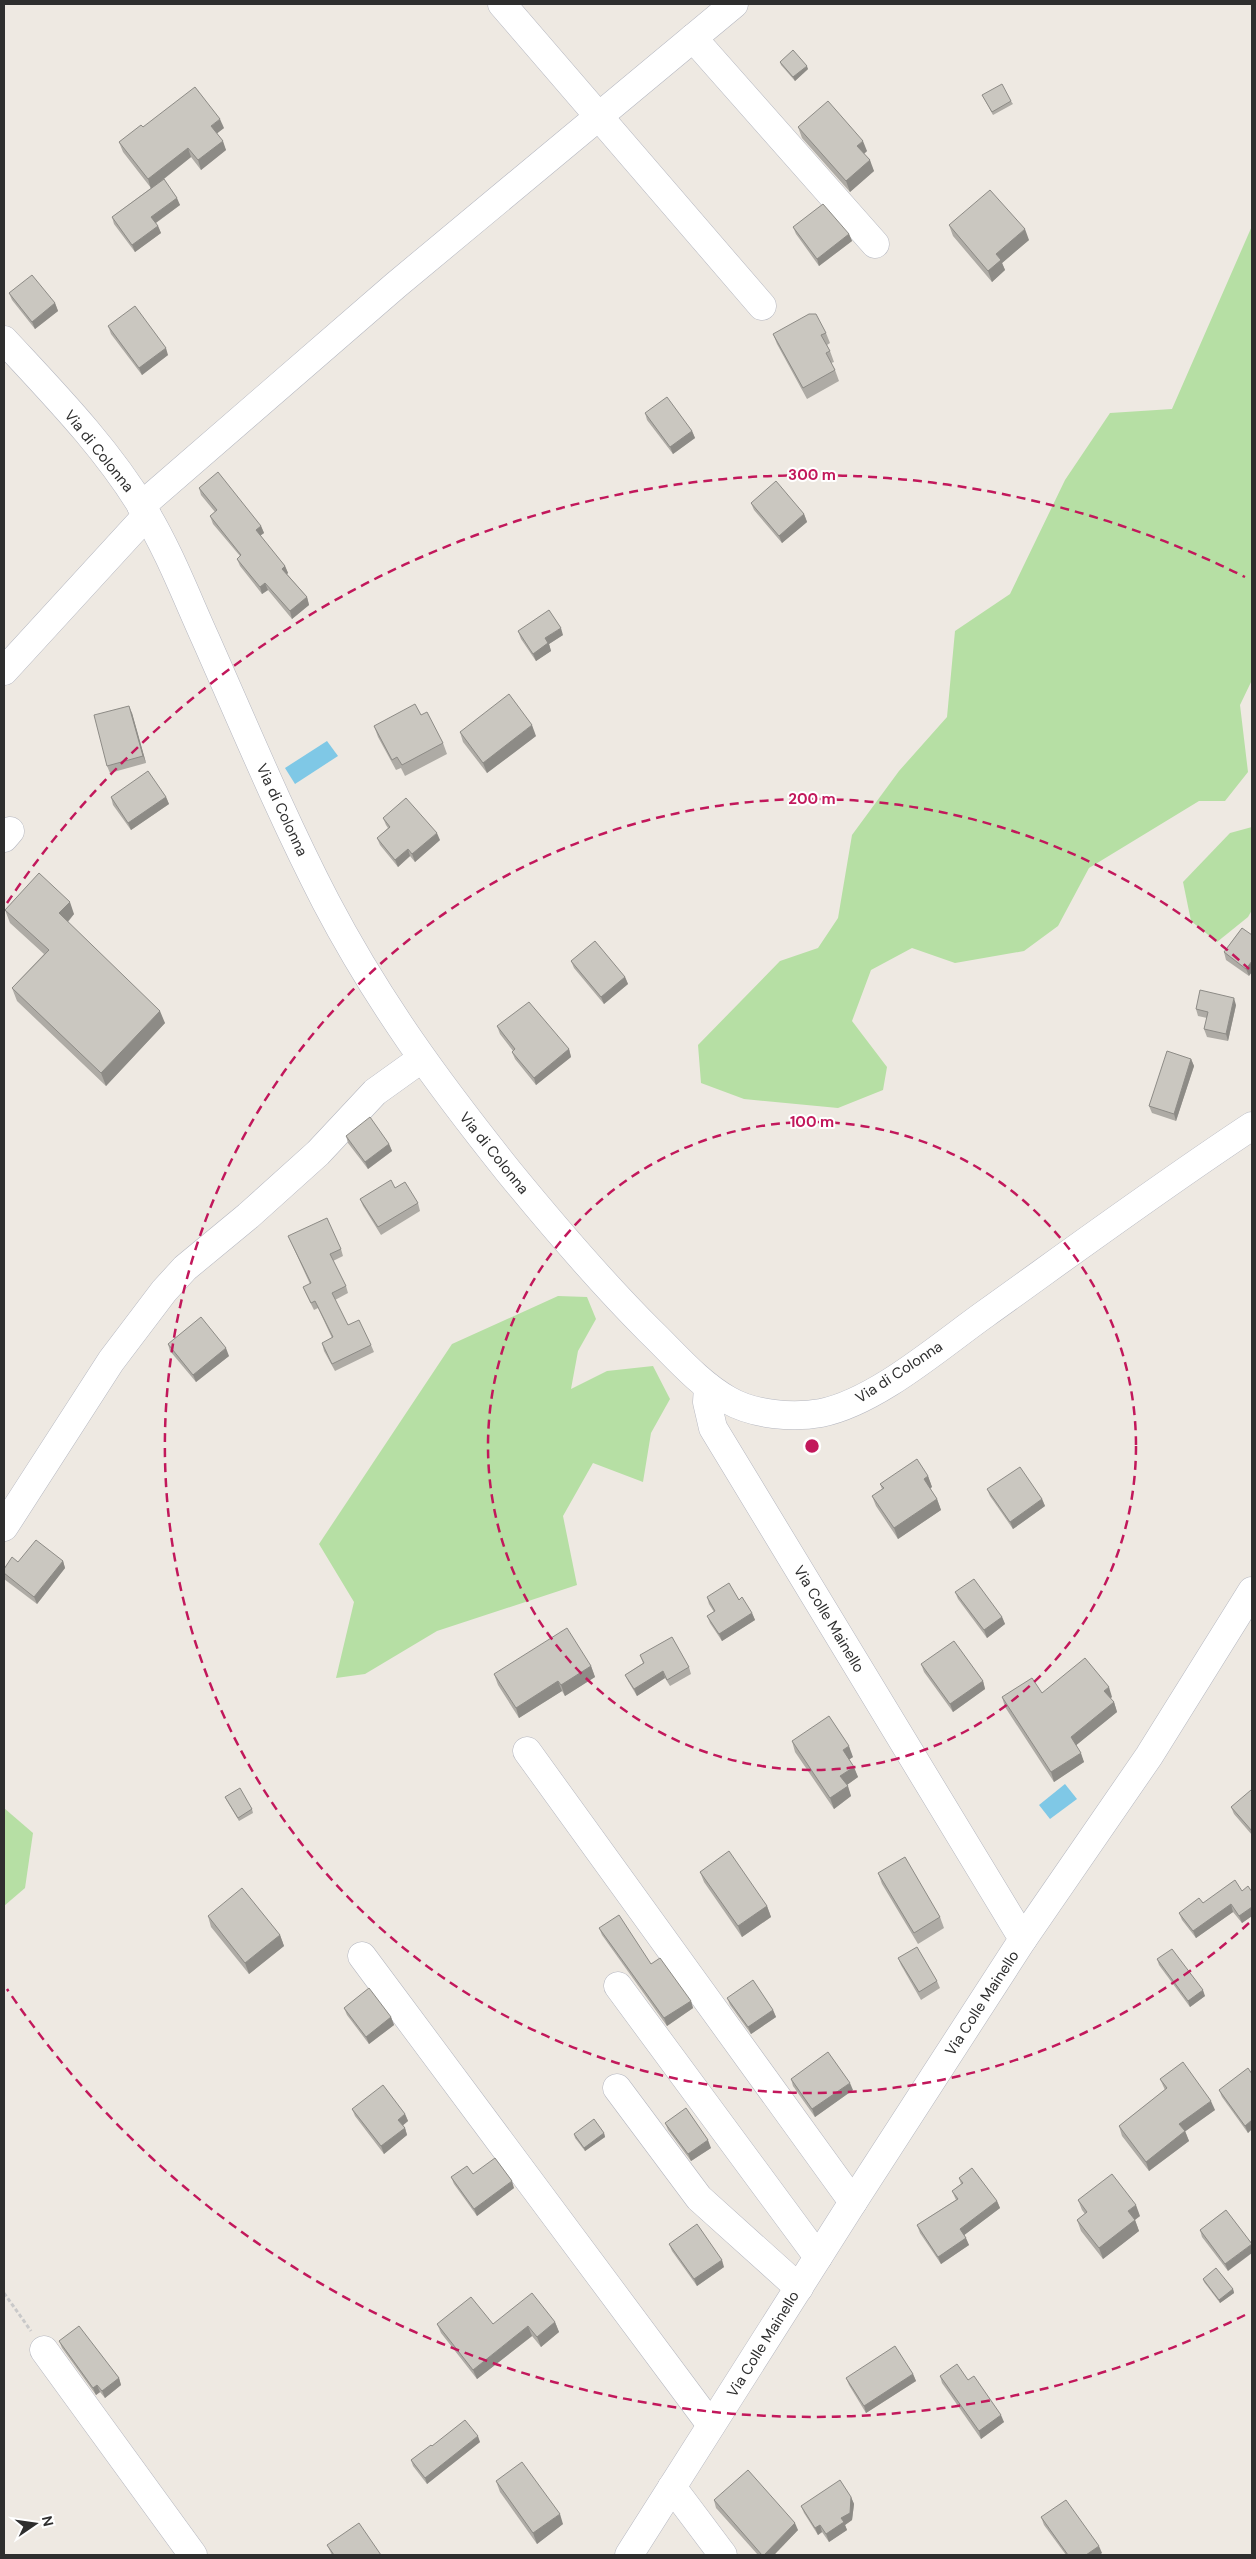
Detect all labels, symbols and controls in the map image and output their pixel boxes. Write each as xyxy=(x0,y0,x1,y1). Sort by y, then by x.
street label: Via di Colonna xyxy=(60,406,138,496)
text: 300 m xyxy=(788,465,836,485)
street label: Via di Colonna xyxy=(252,760,312,860)
text: 200 m xyxy=(788,789,836,809)
street label: Via di Colonna xyxy=(455,1108,533,1198)
text: 100 m xyxy=(790,1112,834,1132)
street label: Via di Colonna xyxy=(852,1336,946,1408)
centre of rings xyxy=(803,1437,821,1455)
street label: Via Colle Mainello xyxy=(789,1562,869,1676)
street label: Via Colle Mainello xyxy=(940,1946,1024,2059)
street label: Via Colle Mainello xyxy=(722,2287,804,2401)
north arrow xyxy=(10,2499,60,2549)
text: N xyxy=(38,2514,58,2528)

